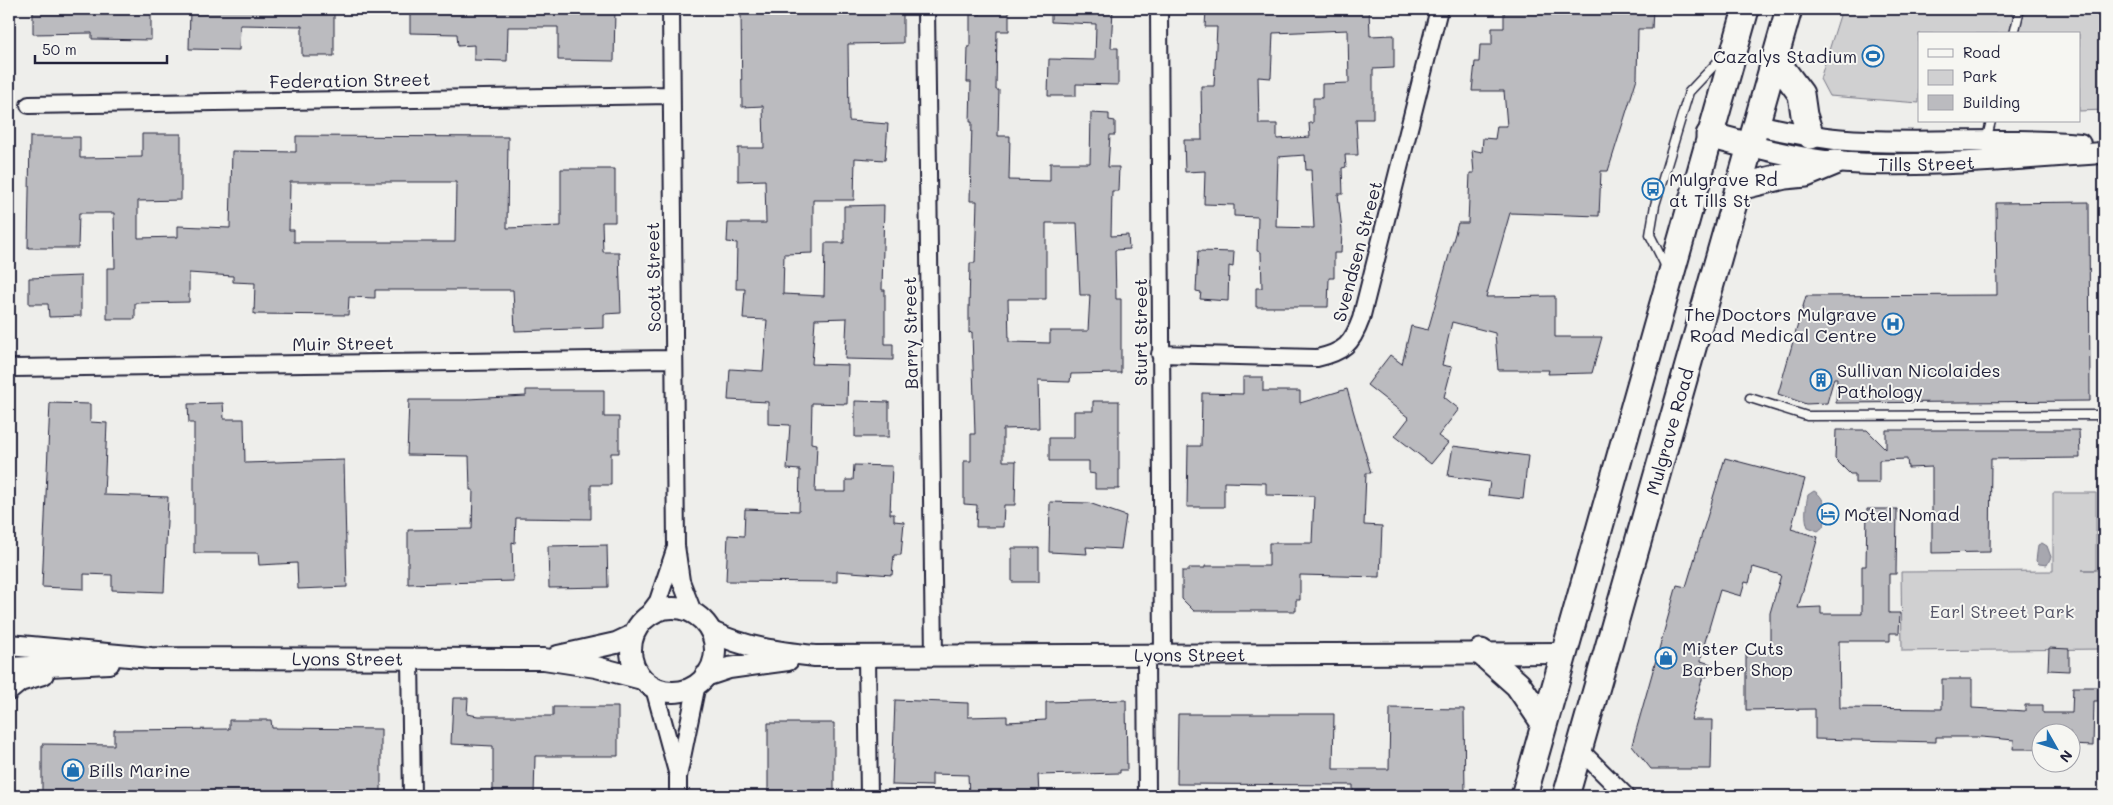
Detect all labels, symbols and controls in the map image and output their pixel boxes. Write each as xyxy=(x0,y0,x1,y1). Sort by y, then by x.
scale bar xyxy=(35,32,168,64)
legend xyxy=(1918,32,2080,122)
text: 50 m xyxy=(42,39,77,59)
text: Road xyxy=(1963,42,2000,62)
place label: Cazalys Stadium xyxy=(1713,44,1857,68)
sports icon: Cazalys Stadium xyxy=(1861,44,1885,68)
text: Park xyxy=(1963,66,1997,86)
street label: Federation Street xyxy=(269,67,431,93)
text: Building xyxy=(1963,92,2020,112)
street label: Tills Street xyxy=(1878,150,1975,176)
place label: Mulgrave Rd at Tills St xyxy=(1669,167,1778,212)
bus stop icon: Mulgrave Rd at Tills St xyxy=(1641,177,1665,201)
street label: Svendsen Street xyxy=(1327,178,1387,324)
street label: Scott Street xyxy=(640,222,666,332)
street label: Barry Street xyxy=(897,276,923,390)
street label: Sturt Street xyxy=(1128,278,1152,386)
place label: The Doctors Mulgrave Road Medical Centre xyxy=(1684,302,1877,347)
hospital icon: The Doctors Mulgrave Road Medical Centre xyxy=(1881,312,1905,336)
street label: Muir Street xyxy=(292,330,394,356)
place label: Sullivan Nicolaides Pathology xyxy=(1837,358,2001,403)
street label: Mulgrave Road xyxy=(1640,365,1699,498)
building icon: Sullivan Nicolaides Pathology xyxy=(1809,368,1833,392)
hotel icon: Motel Nomad xyxy=(1816,502,1840,526)
place label: Motel Nomad xyxy=(1844,502,1959,526)
park label: Earl Street Park xyxy=(1930,599,2074,623)
place label: Mister Cuts Barber Shop xyxy=(1682,636,1793,681)
street label: Lyons Street xyxy=(1134,642,1245,667)
street label: Lyons Street xyxy=(292,646,403,671)
shop icon: Mister Cuts Barber Shop xyxy=(1654,646,1678,670)
north arrow xyxy=(2030,722,2080,772)
text: N xyxy=(2056,746,2077,767)
shop icon: Bills Marine xyxy=(61,758,85,782)
place label: Bills Marine xyxy=(89,758,190,782)

